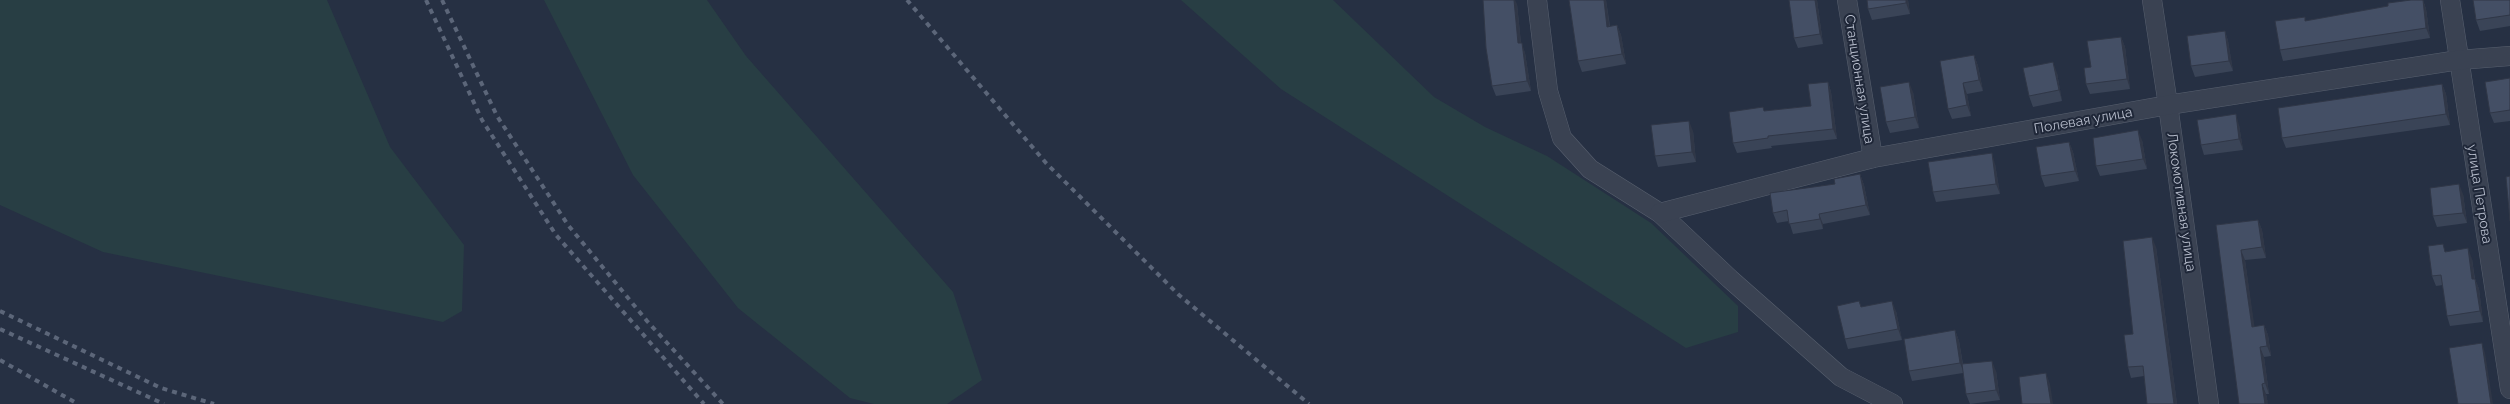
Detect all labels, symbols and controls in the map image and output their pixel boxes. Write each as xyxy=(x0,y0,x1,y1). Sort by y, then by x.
street label: Станционная улица xyxy=(1842,13,1878,145)
street label: Полевая улица xyxy=(2033,103,2133,137)
street label: Локомотивная улица xyxy=(2164,131,2200,273)
street label: улица Петрова xyxy=(2464,143,2496,245)

